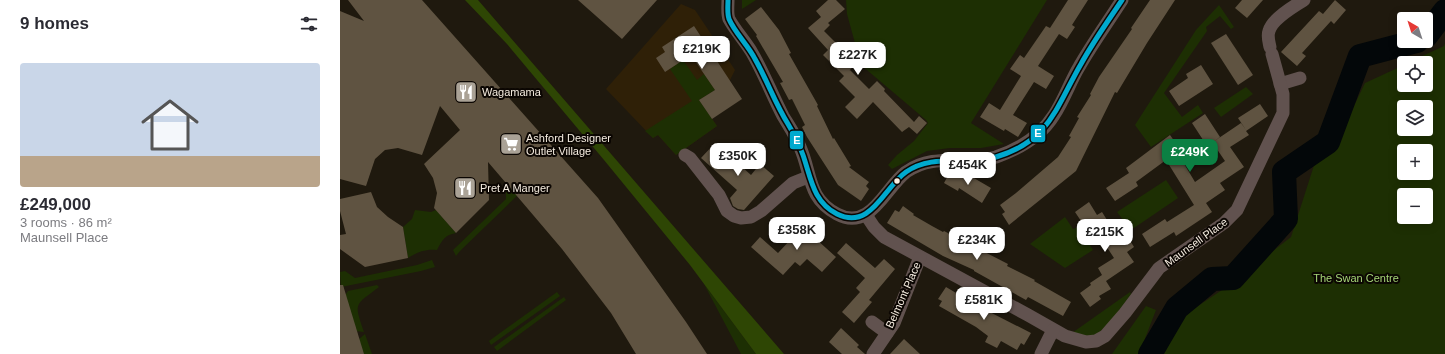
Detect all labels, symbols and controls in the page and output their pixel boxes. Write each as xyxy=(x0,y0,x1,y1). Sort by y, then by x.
north arrow xyxy=(1397,12,1433,48)
map controls xyxy=(1397,12,1433,224)
icon: filters xyxy=(298,13,320,35)
text: 9 homes xyxy=(20,14,89,33)
pin: £219K xyxy=(674,36,730,70)
text: £219K xyxy=(683,41,721,56)
pin: £227K xyxy=(830,42,886,76)
text: £227K xyxy=(839,47,877,62)
button: locate xyxy=(1397,56,1433,92)
restaurant icon: Wagamama xyxy=(453,79,479,105)
place label: Wagamama xyxy=(482,86,542,98)
icon: home xyxy=(134,89,206,161)
button: layers xyxy=(1397,100,1433,136)
line badge: E xyxy=(1030,124,1046,143)
text: E xyxy=(1034,127,1042,139)
line badge: E xyxy=(789,130,804,150)
supermarket icon: Ashford Designer Outlet Village xyxy=(498,131,524,157)
place label: Ashford Designer Outlet Village xyxy=(526,132,611,157)
text: E xyxy=(793,134,801,146)
pin: £249K xyxy=(1162,139,1218,173)
pin: £350K xyxy=(710,143,766,177)
text: £249K xyxy=(1171,144,1209,159)
button: + xyxy=(1397,144,1433,180)
text: £350K xyxy=(719,148,757,163)
pin: £454K xyxy=(940,152,996,186)
text: £454K xyxy=(949,157,987,172)
restaurant icon: Pret A Manger xyxy=(452,175,478,201)
unlabelled marker xyxy=(892,176,902,186)
place label: Pret A Manger xyxy=(480,182,550,194)
button: − xyxy=(1397,188,1433,224)
text: £249,000 xyxy=(20,195,91,214)
text: 3 rooms · 86 m² xyxy=(20,215,112,230)
street label: Maunsell Place xyxy=(1162,215,1230,269)
pin: £358K xyxy=(769,217,825,251)
pin: £215K xyxy=(1077,219,1133,253)
text: £358K xyxy=(778,222,816,237)
text: £215K xyxy=(1086,224,1124,239)
pin: £234K xyxy=(949,227,1005,261)
text: Maunsell Place xyxy=(20,230,108,245)
text: £234K xyxy=(958,232,996,247)
street label: Belmont Place xyxy=(883,260,923,330)
park label: The Swan Centre xyxy=(1313,272,1399,284)
pin: £581K xyxy=(956,287,1012,321)
text: £581K xyxy=(965,292,1003,307)

